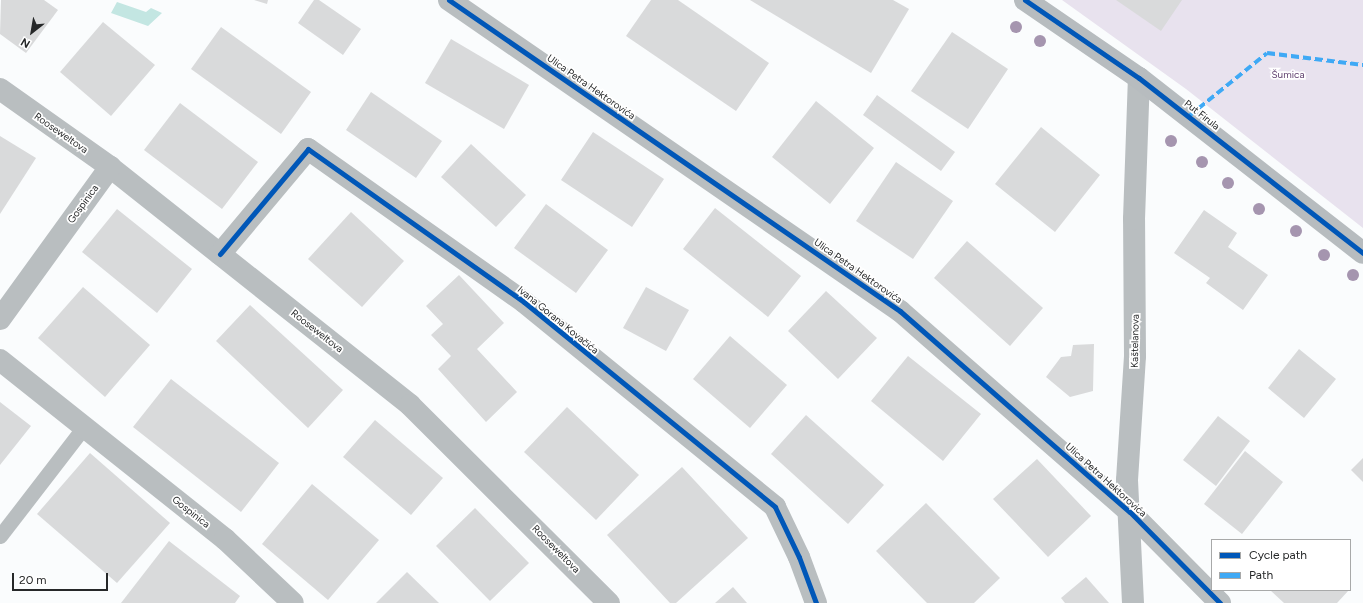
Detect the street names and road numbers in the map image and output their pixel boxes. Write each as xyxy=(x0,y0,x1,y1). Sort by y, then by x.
street label: Ulica Petra Hektorovića xyxy=(545,52,637,122)
street label: Put Firula xyxy=(1182,97,1222,133)
street label: Rooseweltova xyxy=(32,110,90,156)
street label: Gospinica xyxy=(65,182,101,226)
street label: Ulica Petra Hektorovića xyxy=(812,236,904,306)
street label: Ivana Gorana Kovačića xyxy=(515,283,601,357)
street label: Rooseweltova xyxy=(289,307,345,355)
street label: Kaštelanova xyxy=(1129,314,1141,368)
street label: Ulica Petra Hektorovića xyxy=(1063,440,1149,520)
street label: Gospinica xyxy=(170,494,212,530)
street label: Rooseweltova xyxy=(530,523,582,575)

